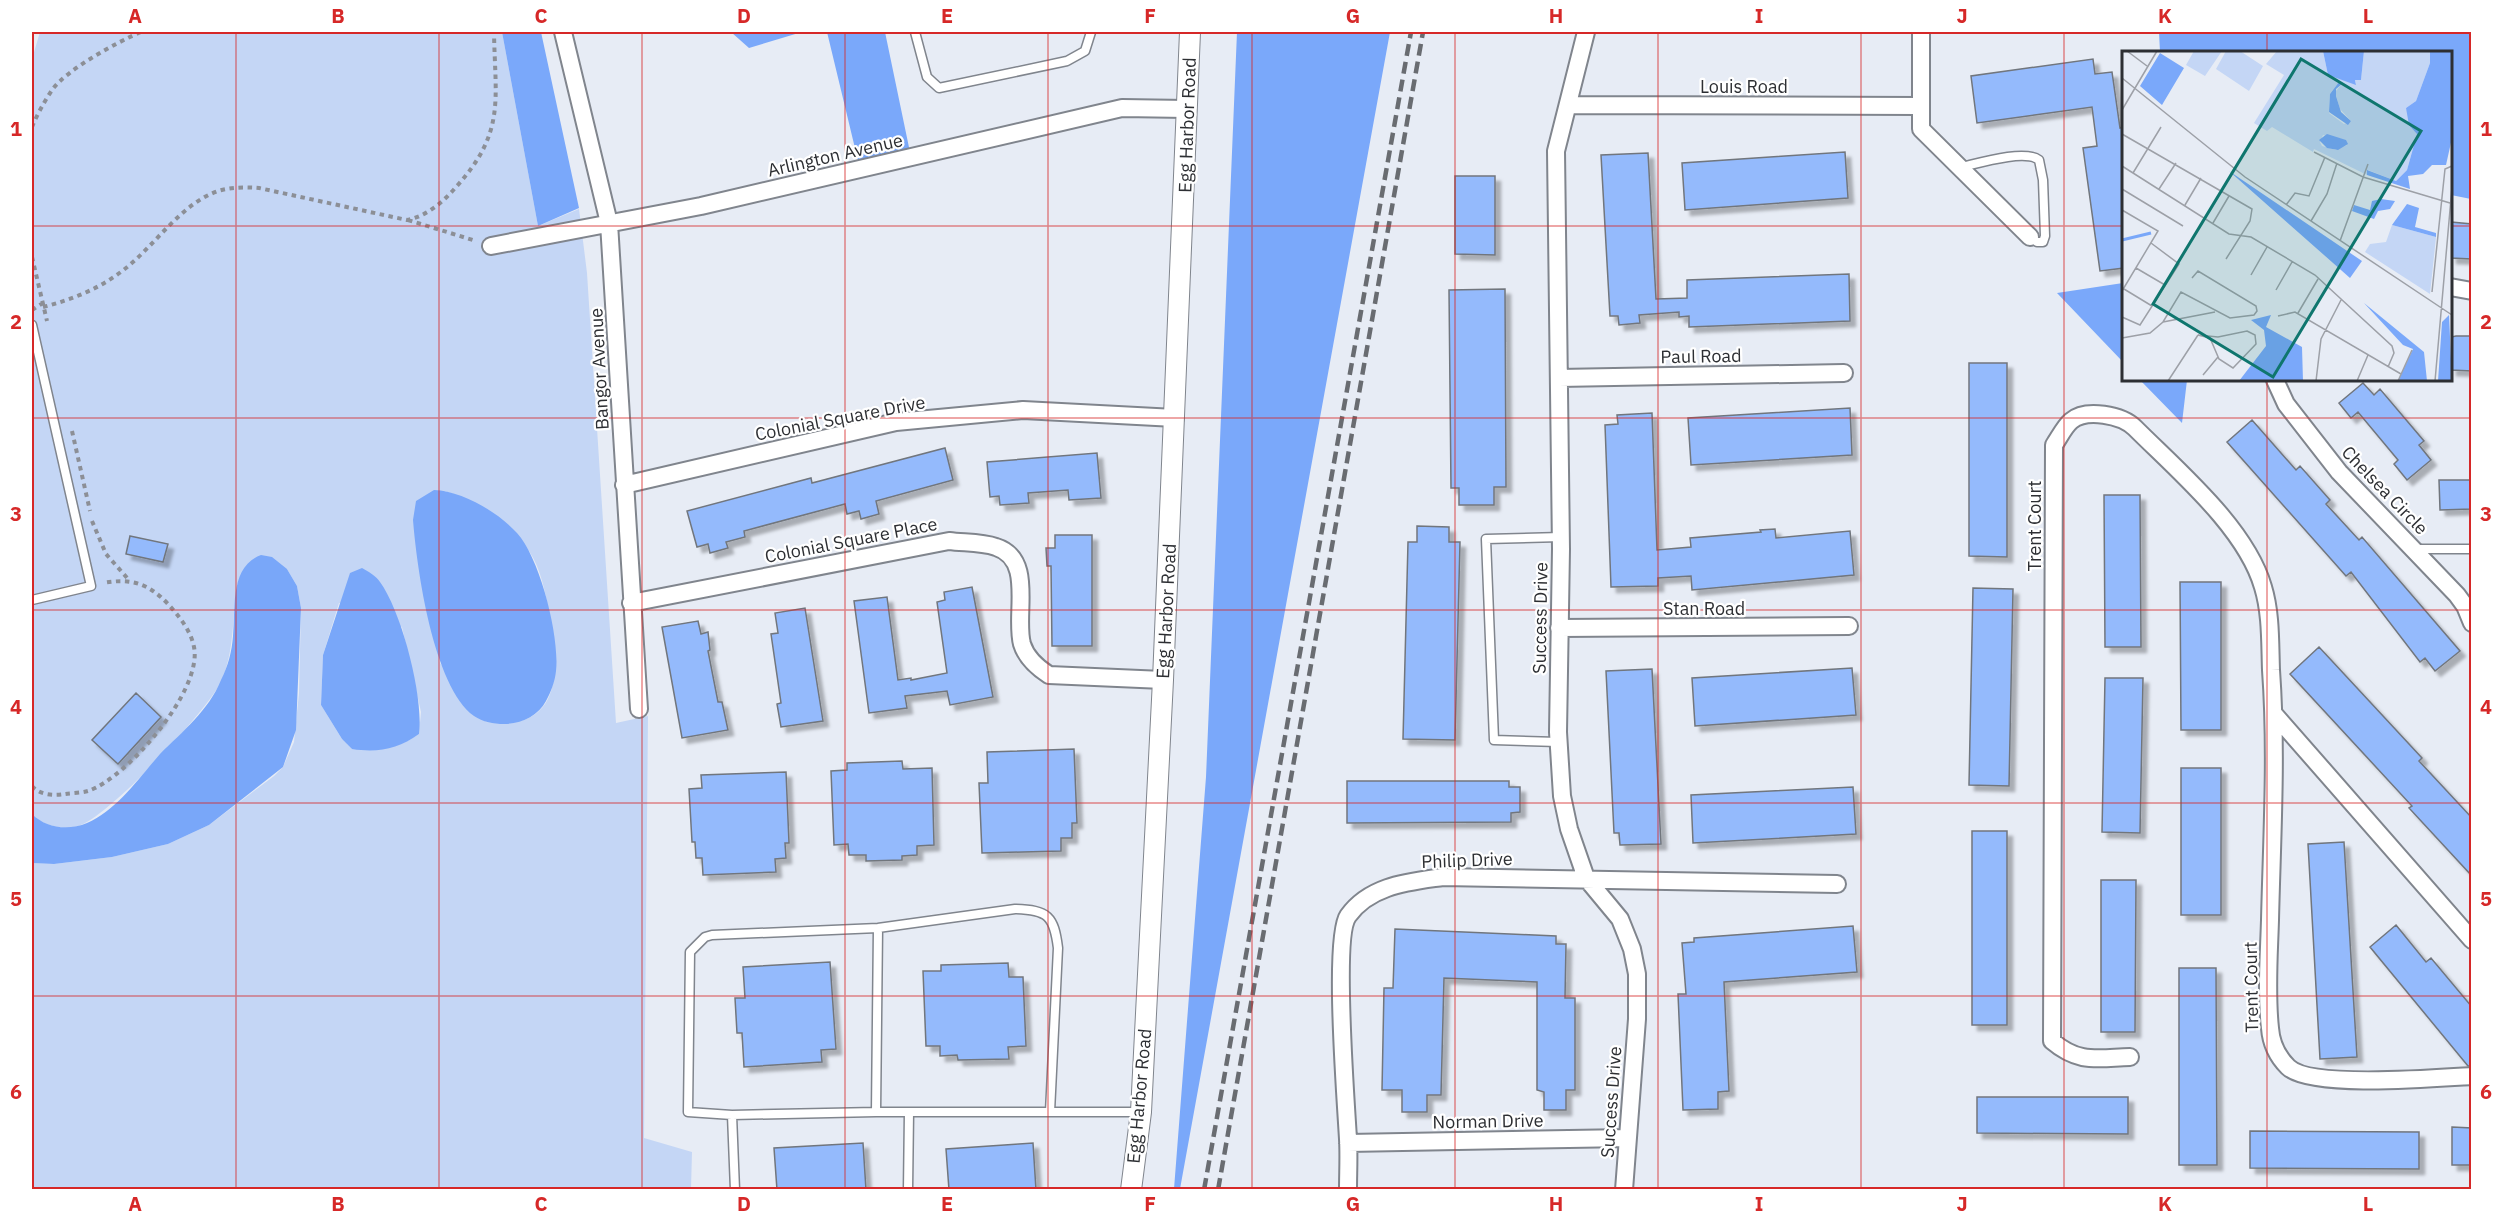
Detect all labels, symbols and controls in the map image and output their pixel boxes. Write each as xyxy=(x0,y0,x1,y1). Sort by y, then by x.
text: A xyxy=(128,2,142,29)
text: B xyxy=(331,2,345,29)
text: C xyxy=(534,2,548,29)
text: D xyxy=(737,2,751,29)
text: E xyxy=(941,2,953,29)
text: F xyxy=(1144,2,1156,29)
text: G xyxy=(1346,2,1360,29)
text: H xyxy=(1549,2,1563,29)
text: I xyxy=(1755,2,1763,29)
text: J xyxy=(1956,2,1968,29)
text: K xyxy=(2158,2,2172,29)
text: L xyxy=(2363,2,2373,29)
inset map xyxy=(2122,51,2452,381)
street label: Egg Harbor Road xyxy=(1173,57,1201,193)
street label: Louis Road xyxy=(1700,75,1788,98)
text: 1 xyxy=(10,115,22,142)
text: 1 xyxy=(2480,115,2492,142)
street label: Arlington Avenue xyxy=(765,128,905,182)
street label: Bangor Avenue xyxy=(584,307,614,431)
text: 2 xyxy=(10,308,22,335)
text: 2 xyxy=(2480,308,2492,335)
street label: Paul Road xyxy=(1660,344,1742,368)
street label: Colonial Square Drive xyxy=(753,390,927,446)
street label: Chelsea Circle xyxy=(2337,441,2433,539)
street label: Trent Court xyxy=(2023,480,2046,572)
text: 3 xyxy=(10,500,22,527)
text: 3 xyxy=(2480,500,2492,527)
street label: Colonial Square Place xyxy=(763,512,939,568)
street label: Egg Harbor Road xyxy=(1151,543,1181,679)
street label: Success Drive xyxy=(1528,562,1552,674)
street label: Stan Road xyxy=(1663,597,1745,620)
text: 4 xyxy=(10,693,22,720)
text: 4 xyxy=(2480,693,2492,720)
street label: Philip Drive xyxy=(1421,847,1513,873)
text: 5 xyxy=(10,885,22,912)
text: 5 xyxy=(2480,885,2492,912)
street label: Trent Court xyxy=(2239,941,2263,1033)
street label: Egg Harbor Road xyxy=(1122,1028,1156,1164)
street label: Success Drive xyxy=(1596,1045,1626,1159)
text: 6 xyxy=(10,1078,22,1105)
text: 6 xyxy=(2480,1078,2492,1105)
street label: Norman Drive xyxy=(1432,1109,1544,1133)
text: A xyxy=(128,1190,142,1217)
text: B xyxy=(331,1190,345,1217)
text: C xyxy=(534,1190,548,1217)
text: D xyxy=(737,1190,751,1217)
text: E xyxy=(941,1190,953,1217)
text: F xyxy=(1144,1190,1156,1217)
text: G xyxy=(1346,1190,1360,1217)
text: H xyxy=(1549,1190,1563,1217)
text: I xyxy=(1755,1190,1763,1217)
text: J xyxy=(1956,1190,1968,1217)
text: K xyxy=(2158,1190,2172,1217)
text: L xyxy=(2363,1190,2373,1217)

